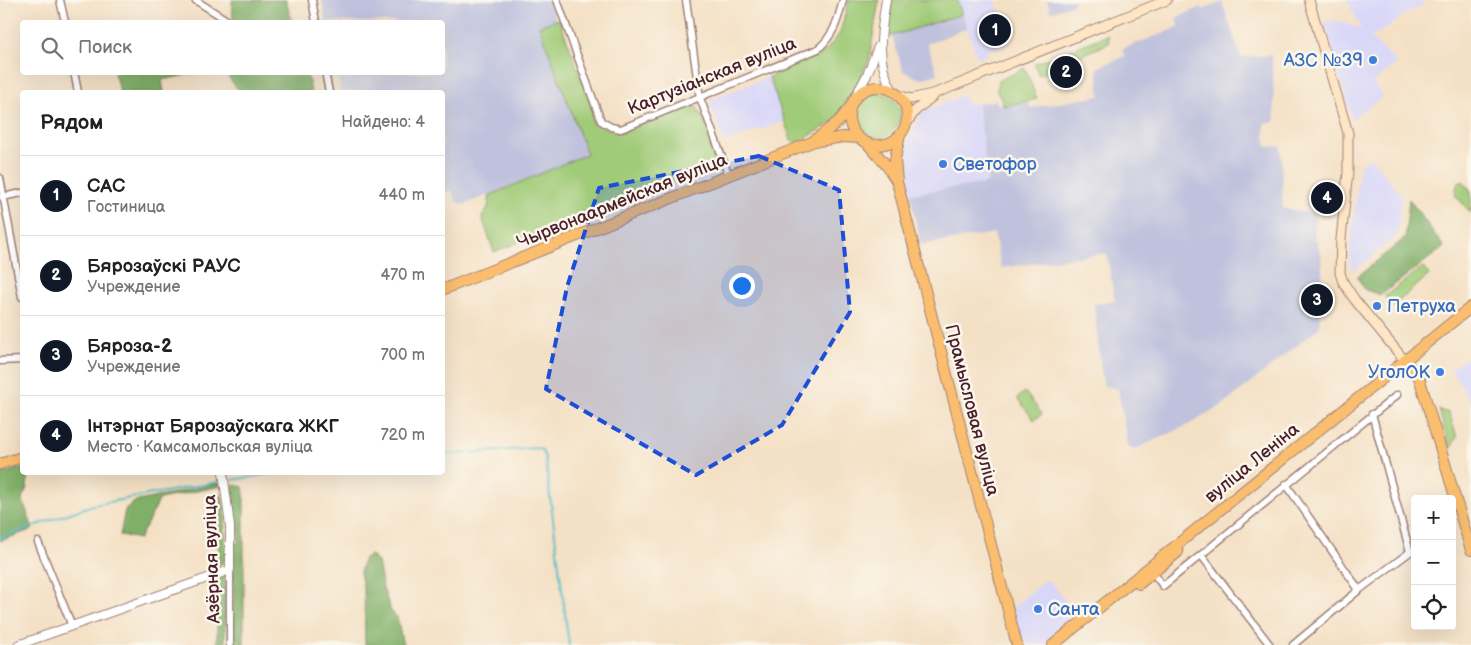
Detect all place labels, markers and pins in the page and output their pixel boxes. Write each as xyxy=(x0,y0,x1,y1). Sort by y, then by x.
pin: 1 xyxy=(979,11,1011,49)
place label: АЗС №39 xyxy=(1283,50,1363,71)
pin: 2 xyxy=(1050,53,1082,91)
marker: АЗС №39 xyxy=(1367,54,1379,66)
place label: Светофор xyxy=(953,154,1037,175)
marker: Светофор xyxy=(937,158,949,170)
pin: 4 xyxy=(1311,179,1343,217)
pin: 3 xyxy=(1301,281,1333,319)
place label: Петруха xyxy=(1387,296,1456,317)
marker: Петруха xyxy=(1371,300,1383,312)
place label: УголОК xyxy=(1368,362,1430,383)
marker: УголОК xyxy=(1434,366,1446,378)
place label: Санта xyxy=(1048,599,1100,620)
marker: Санта xyxy=(1032,603,1044,615)

